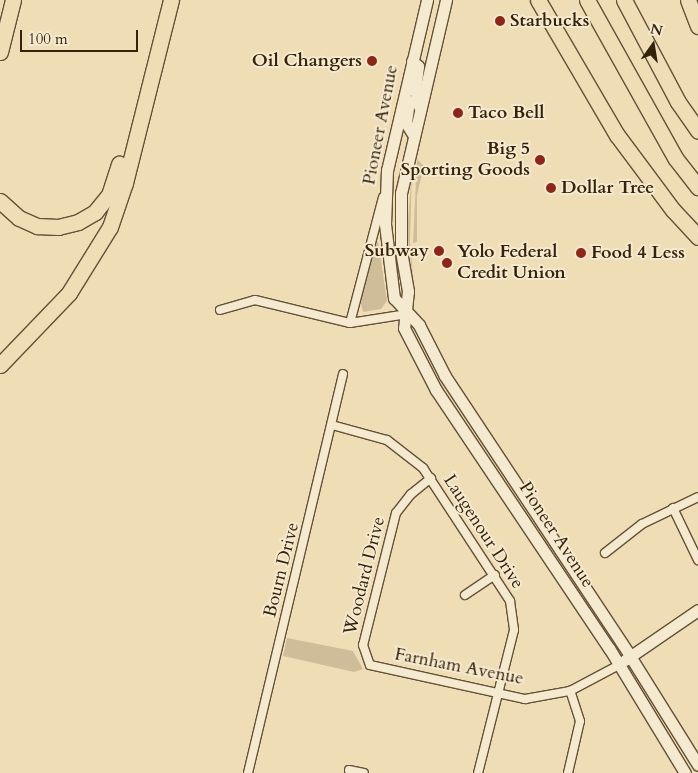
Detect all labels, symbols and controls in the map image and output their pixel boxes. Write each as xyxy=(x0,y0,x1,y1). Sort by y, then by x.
place label: Starbucks xyxy=(510,10,590,32)
marker: Starbucks xyxy=(494,15,506,27)
text: N xyxy=(648,19,665,41)
scale bar xyxy=(22,20,140,52)
north arrow xyxy=(628,20,678,70)
text: 100 m xyxy=(28,29,68,49)
place label: Oil Changers xyxy=(252,50,362,72)
marker: Oil Changers xyxy=(366,55,378,67)
street label: Pioneer Avenue xyxy=(359,63,403,187)
place label: Taco Bell xyxy=(468,102,545,124)
marker: Taco Bell xyxy=(452,107,464,119)
place label: Big 5 Sporting Goods xyxy=(401,139,530,182)
marker: Big 5 Sporting Goods xyxy=(534,154,546,166)
place label: Dollar Tree xyxy=(561,177,654,199)
marker: Dollar Tree xyxy=(545,182,557,194)
place label: Subway xyxy=(365,240,429,262)
place label: Yolo Federal Credit Union xyxy=(457,242,566,284)
place label: Food 4 Less xyxy=(591,242,685,264)
marker: Subway xyxy=(433,245,445,257)
marker: Food 4 Less xyxy=(575,247,587,259)
marker: Yolo Federal Credit Union xyxy=(441,257,453,269)
street label: Laugenour Drive xyxy=(438,471,528,593)
street label: Pioneer Avenue xyxy=(514,478,598,592)
street label: Woodard Drive xyxy=(340,515,390,637)
street label: Bourn Drive xyxy=(260,520,304,620)
street label: Farnham Avenue xyxy=(393,644,525,690)

